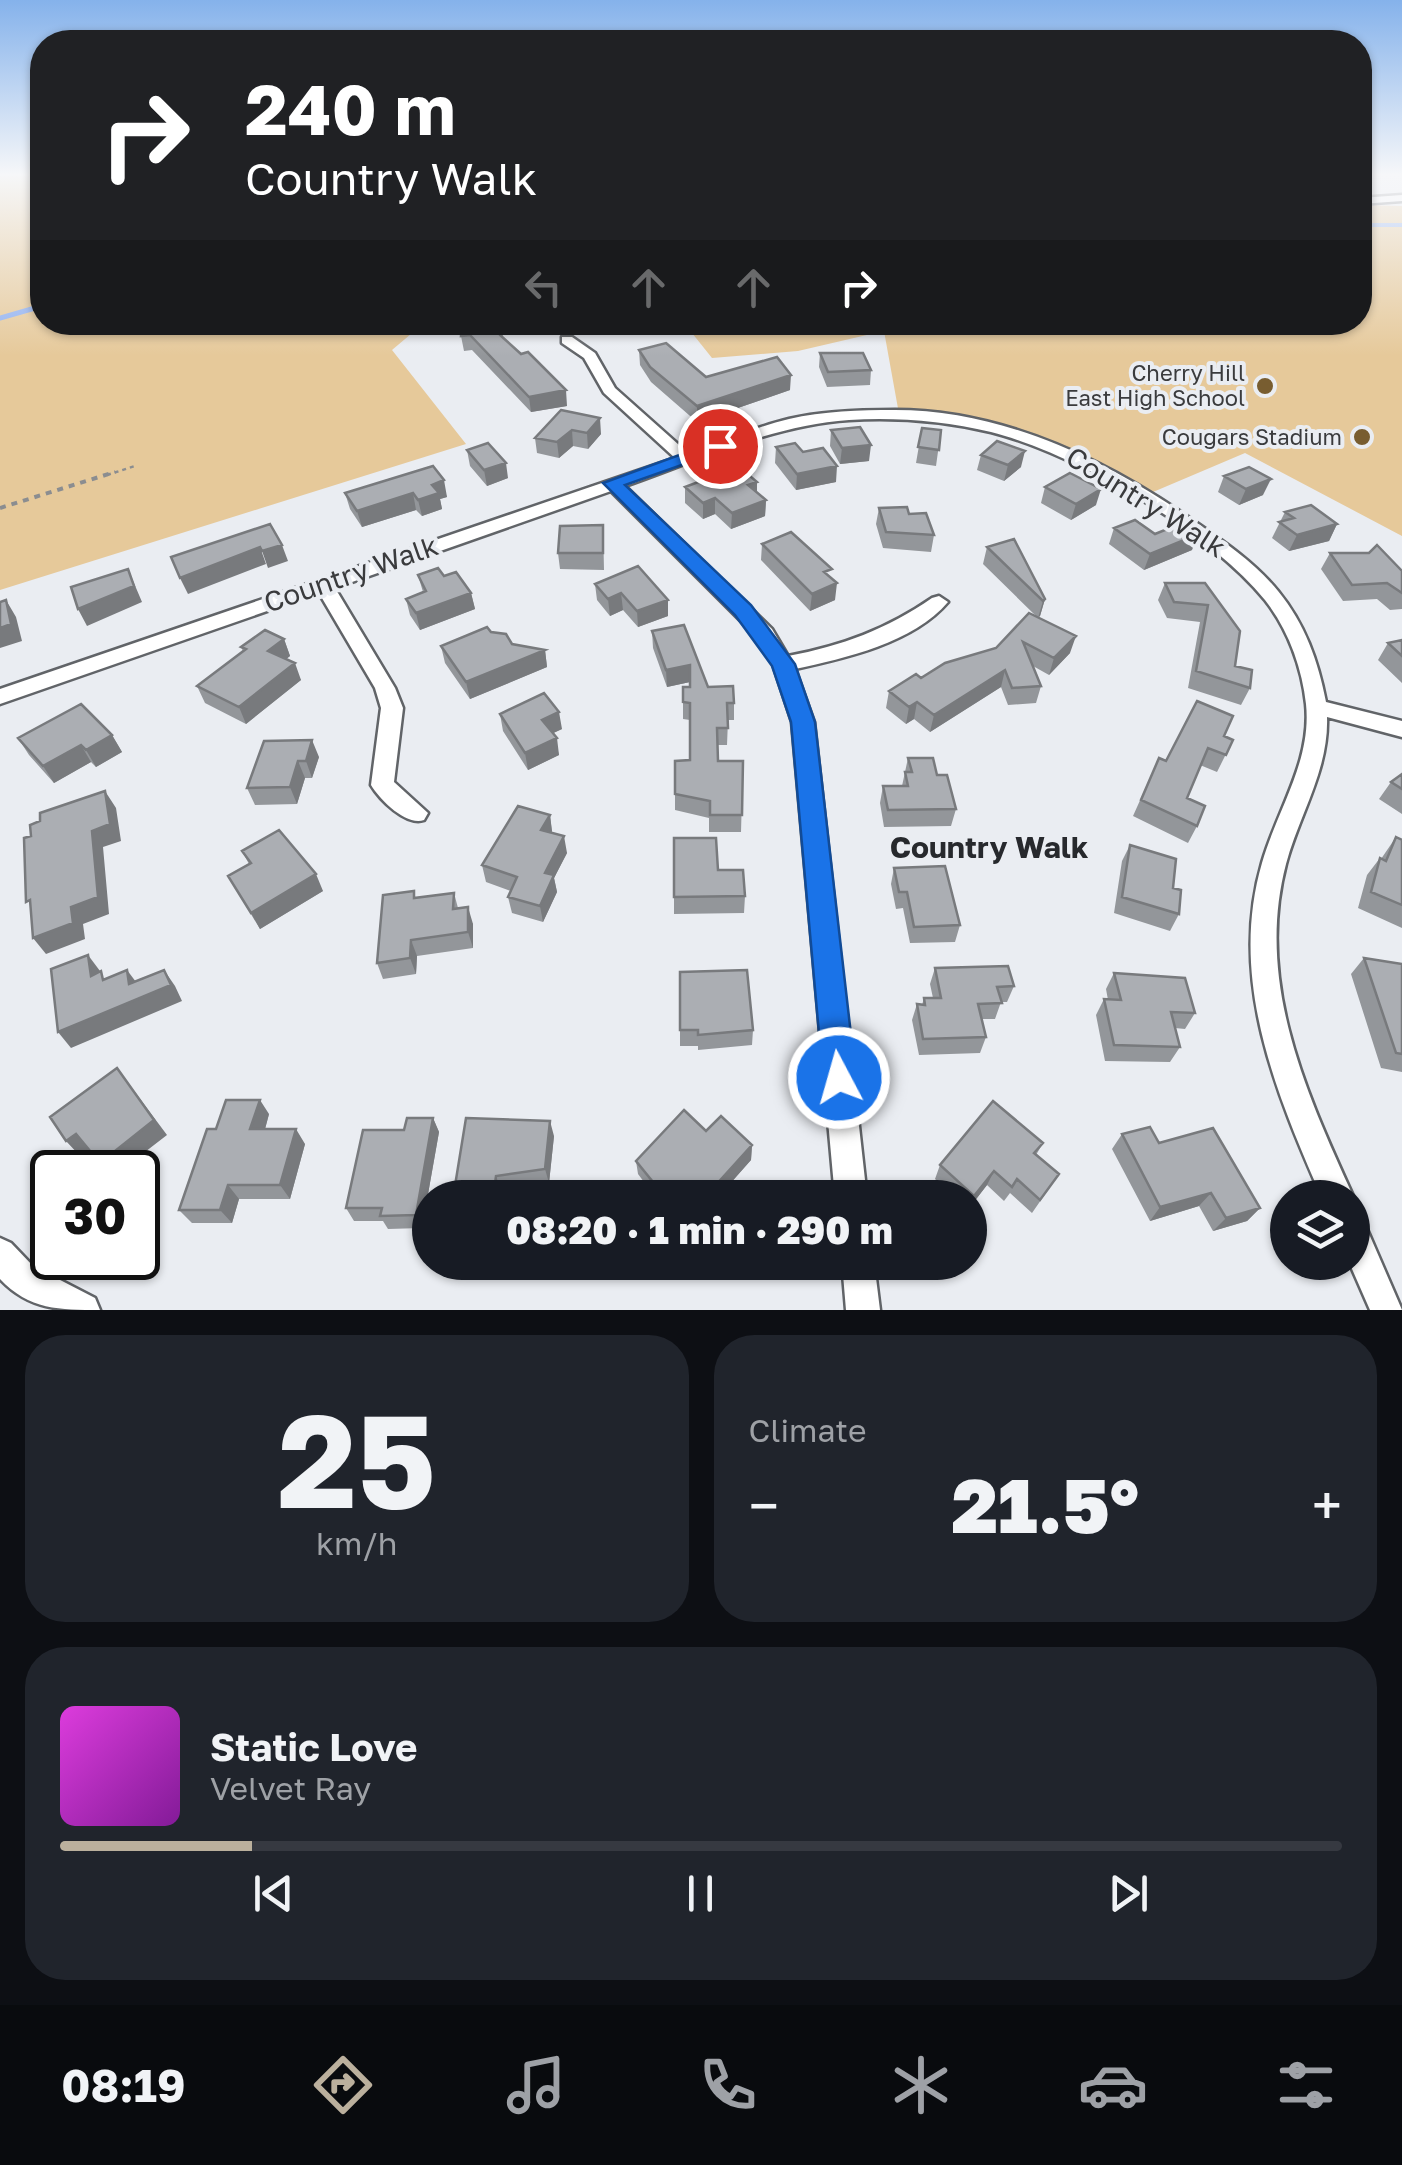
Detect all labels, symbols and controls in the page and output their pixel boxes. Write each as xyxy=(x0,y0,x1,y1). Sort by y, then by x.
text: 240 m xyxy=(245,66,456,150)
icon: right xyxy=(80,70,210,200)
text: Country Walk xyxy=(245,151,537,205)
icon: left xyxy=(516,260,571,315)
icon: ahead xyxy=(621,260,676,315)
icon: ahead xyxy=(726,260,781,315)
icon: right xyxy=(831,260,886,315)
place label: Cherry Hill East High School xyxy=(1065,359,1245,411)
marker: Cherry Hill East High School xyxy=(1254,375,1276,397)
pin xyxy=(678,404,763,489)
icon: arrive xyxy=(693,419,748,474)
place label: Cougars Stadium xyxy=(1162,423,1342,450)
marker: Cougars Stadium xyxy=(1351,426,1373,448)
street label: Country Walk xyxy=(1060,439,1232,564)
street label: Country Walk xyxy=(260,528,442,619)
district label: Country Walk xyxy=(890,829,1089,865)
position arrow xyxy=(787,1026,891,1130)
speed limit sign: 30 xyxy=(30,1150,160,1280)
map controls xyxy=(1270,1180,1370,1280)
button: layers xyxy=(1270,1180,1370,1280)
text: 08:20 · 1 min · 290 m xyxy=(506,1207,893,1252)
text: 25 xyxy=(277,1381,436,1537)
text: Climate xyxy=(749,1411,867,1449)
text: 21.5° xyxy=(952,1459,1139,1550)
text: − xyxy=(749,1472,779,1538)
text: + xyxy=(1312,1472,1342,1538)
text: km/h xyxy=(316,1524,397,1562)
text: Static Love xyxy=(210,1724,417,1769)
text: Velvet Ray xyxy=(210,1769,371,1807)
icon: previous xyxy=(246,1866,301,1921)
icon: pause xyxy=(673,1866,728,1921)
icon: next xyxy=(1101,1866,1156,1921)
icon: directions xyxy=(308,2050,378,2120)
icon: music xyxy=(501,2050,571,2120)
icon: phone xyxy=(693,2050,763,2120)
icon: climate xyxy=(886,2050,956,2120)
icon: car xyxy=(1078,2050,1148,2120)
icon: filters xyxy=(1271,2050,1341,2120)
text: 08:19 xyxy=(61,2058,185,2112)

